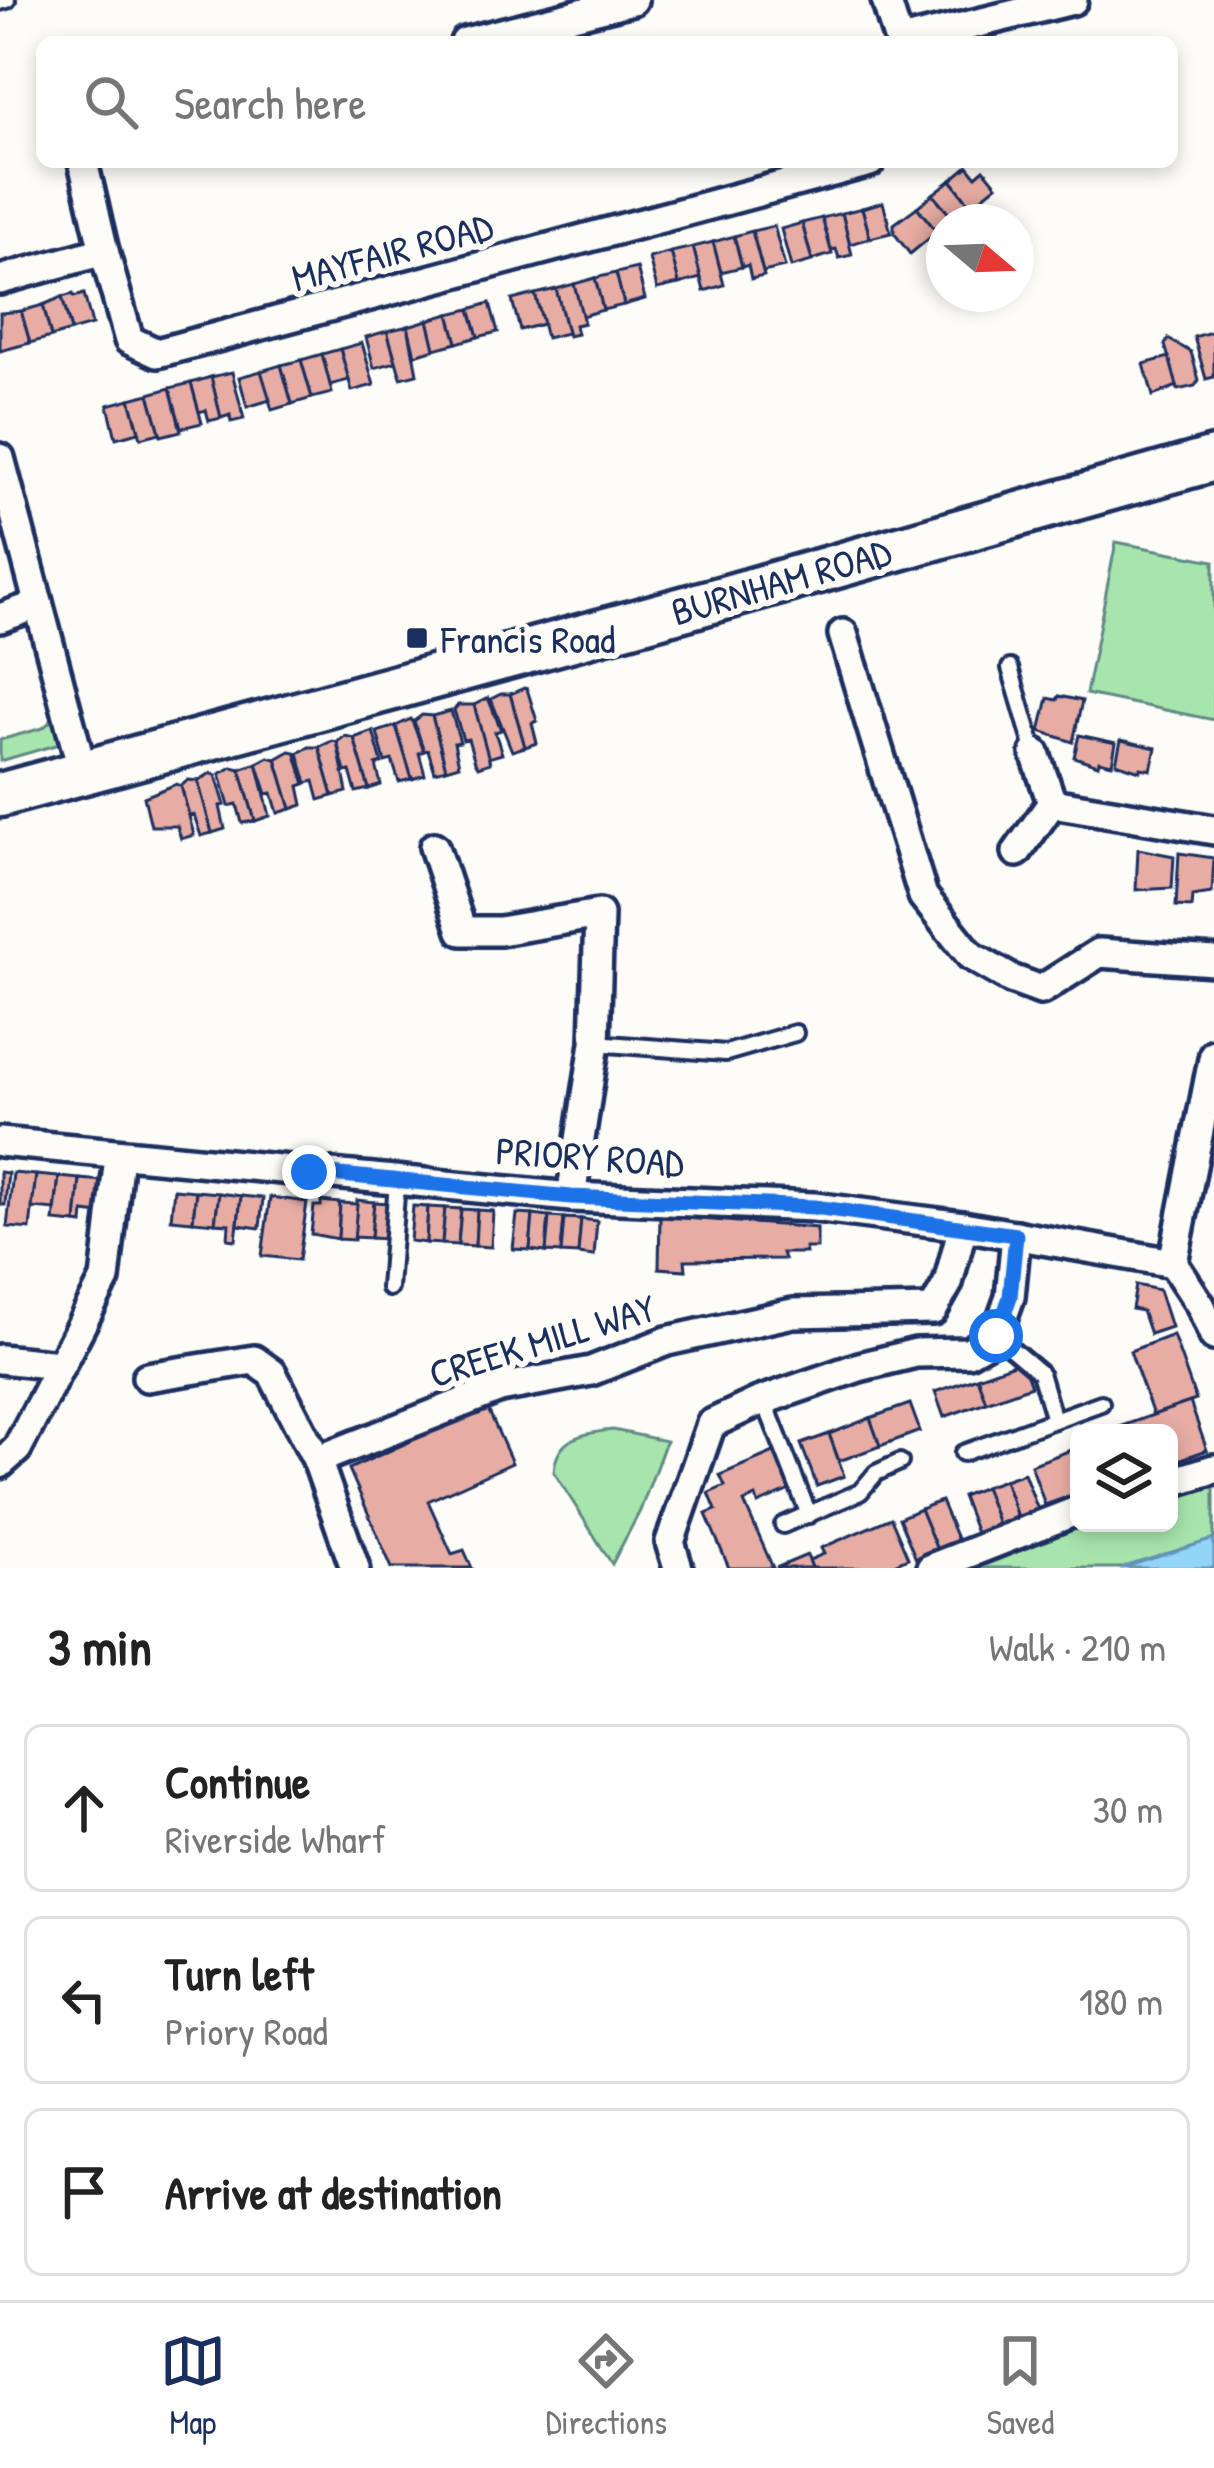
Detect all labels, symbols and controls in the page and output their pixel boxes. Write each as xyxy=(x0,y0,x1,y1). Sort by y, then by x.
search box xyxy=(36,36,1178,168)
icon: search xyxy=(78,69,144,135)
text: Search here xyxy=(174,72,366,133)
street label: MAYFAIR ROAD xyxy=(286,199,499,303)
north arrow xyxy=(926,204,1034,312)
street label: BURNHAM ROAD xyxy=(665,524,897,638)
place label: Francis Road xyxy=(440,612,615,665)
marker: Francis Road xyxy=(404,625,430,651)
street label: PRIORY ROAD xyxy=(494,1123,686,1189)
route end xyxy=(282,1145,336,1199)
street label: CREEK MILL WAY xyxy=(423,1281,661,1399)
route start xyxy=(969,1309,1023,1363)
map controls xyxy=(1070,1424,1178,1532)
button: layers xyxy=(1070,1424,1178,1532)
text: 3 min xyxy=(48,1612,152,1681)
text: Walk · 210 m xyxy=(989,1620,1166,1673)
text: Continue xyxy=(165,1751,310,1812)
icon: ahead xyxy=(51,1775,117,1841)
text: 30 m xyxy=(1093,1782,1163,1835)
text: Riverside Wharf xyxy=(165,1812,386,1865)
text: Turn left xyxy=(165,1943,314,2004)
icon: left xyxy=(51,1967,117,2033)
text: 180 m xyxy=(1079,1974,1163,2027)
text: Priory Road xyxy=(165,2004,328,2057)
icon: arrive xyxy=(51,2159,117,2225)
text: Arrive at destination xyxy=(165,2162,502,2223)
tab: Map xyxy=(160,2328,226,2444)
tab: Directions xyxy=(546,2328,667,2444)
tab: Saved xyxy=(987,2328,1054,2444)

